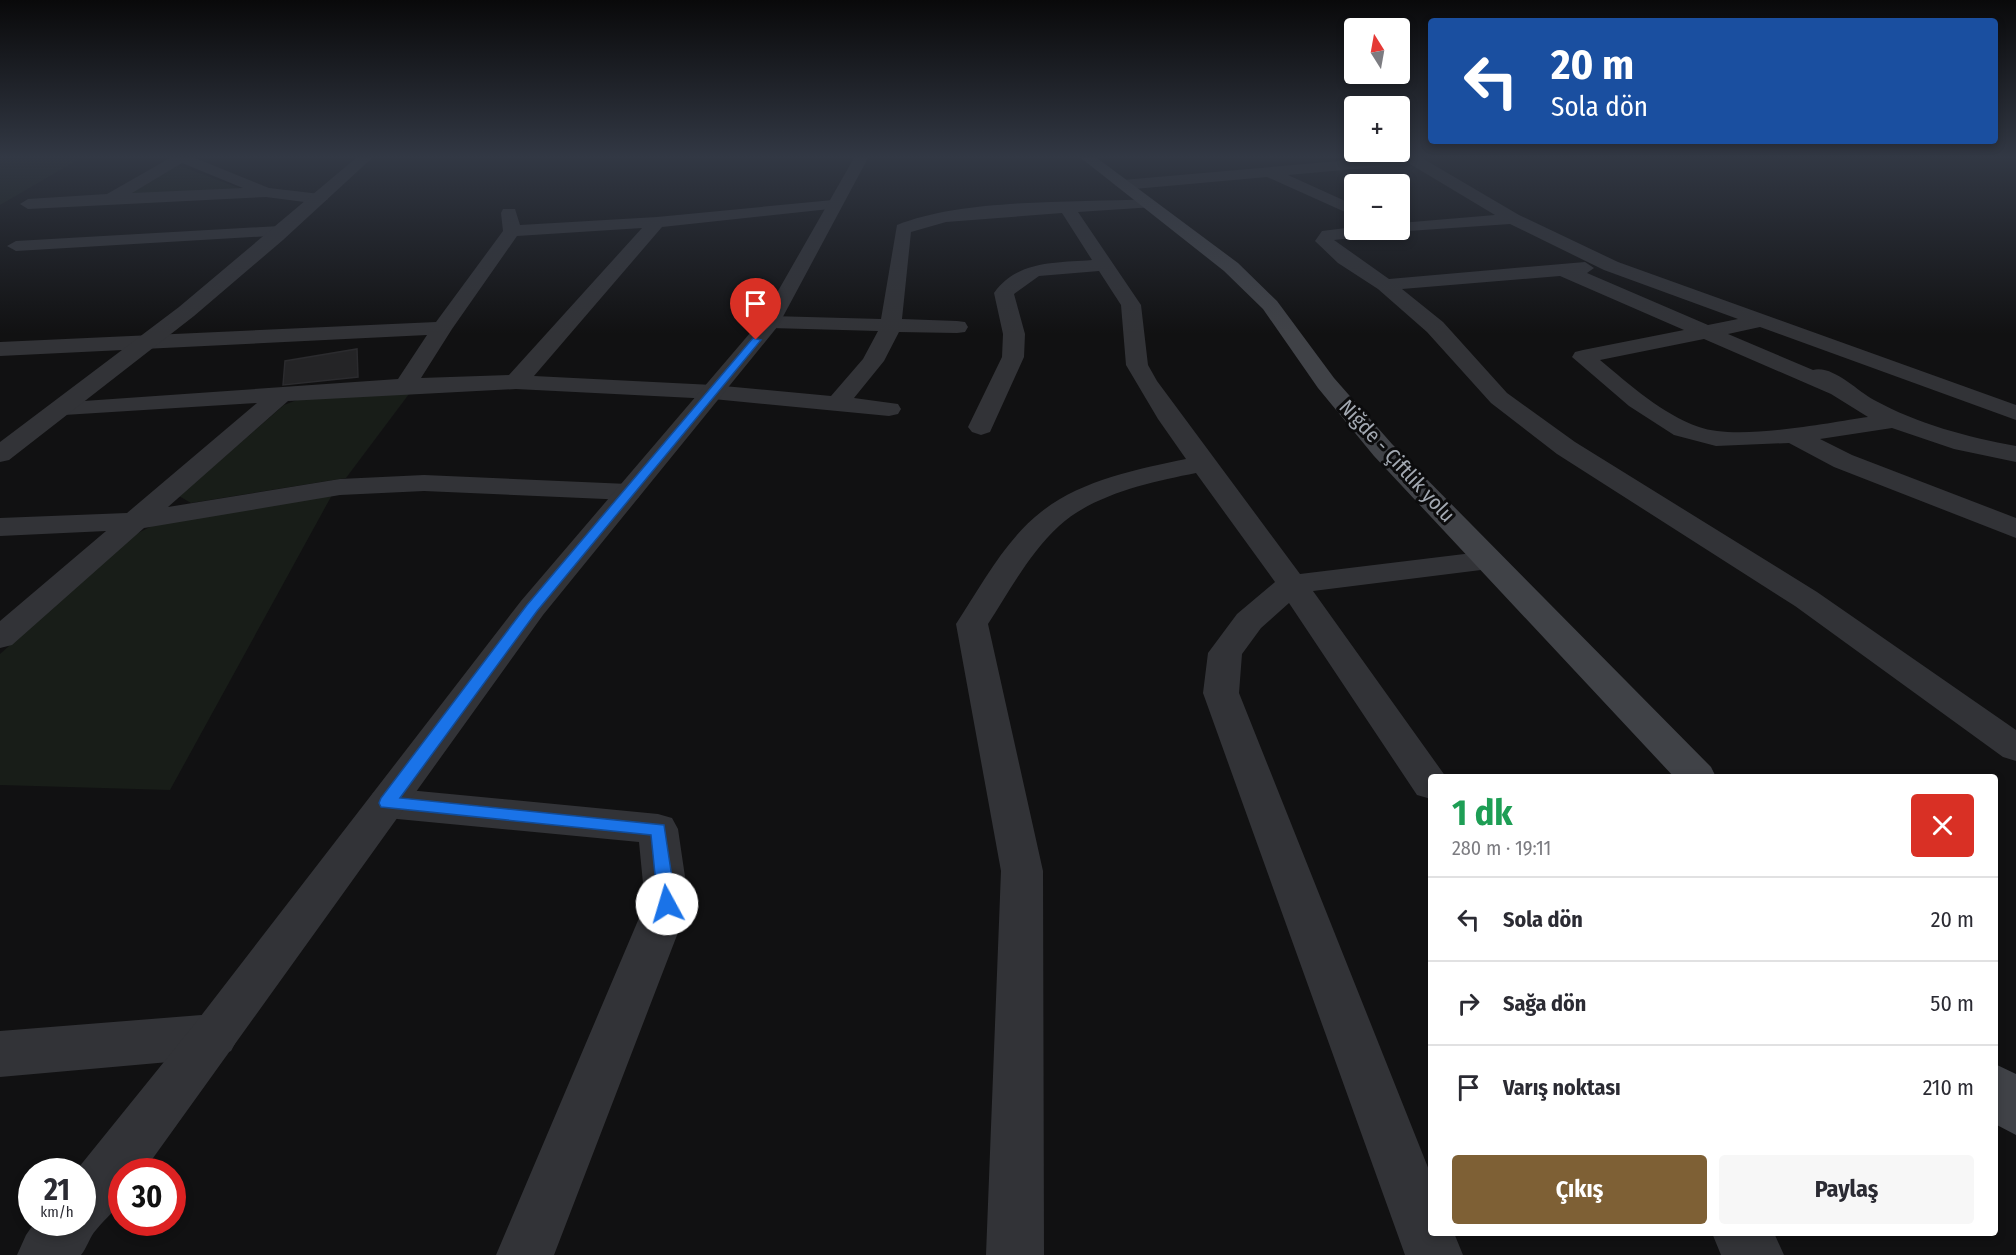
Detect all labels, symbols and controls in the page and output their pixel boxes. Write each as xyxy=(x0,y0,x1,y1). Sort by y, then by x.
north arrow xyxy=(1344,18,1410,84)
map controls xyxy=(1344,18,1410,240)
text: 20 m xyxy=(1551,40,1634,90)
icon: left xyxy=(1452,42,1530,120)
text: Sola dön xyxy=(1551,91,1648,123)
button: + xyxy=(1344,96,1410,162)
button: − xyxy=(1344,174,1410,240)
pin xyxy=(730,278,781,340)
icon: arrive xyxy=(739,287,772,320)
street label: Niğde - Çiftlik yolu xyxy=(1334,394,1460,528)
text: 1 dk xyxy=(1452,791,1513,835)
button: close xyxy=(1911,794,1974,857)
text: 280 m · 19:11 xyxy=(1452,836,1551,860)
position arrow xyxy=(635,872,699,936)
icon: left xyxy=(1452,903,1485,936)
text: Sola dön xyxy=(1503,906,1583,933)
text: 20 m xyxy=(1931,906,1974,933)
icon: right xyxy=(1452,987,1485,1020)
text: Sağa dön xyxy=(1503,990,1586,1017)
text: 50 m xyxy=(1930,990,1974,1017)
icon: arrive xyxy=(1452,1071,1485,1104)
text: Varış noktası xyxy=(1503,1074,1621,1101)
text: 210 m xyxy=(1923,1074,1974,1101)
button: Çıkış xyxy=(1452,1155,1707,1224)
button: Paylaş xyxy=(1719,1155,1974,1224)
speed limit sign: 30 xyxy=(108,1158,186,1236)
text: 21 xyxy=(44,1172,70,1208)
text: km/h xyxy=(40,1203,74,1221)

